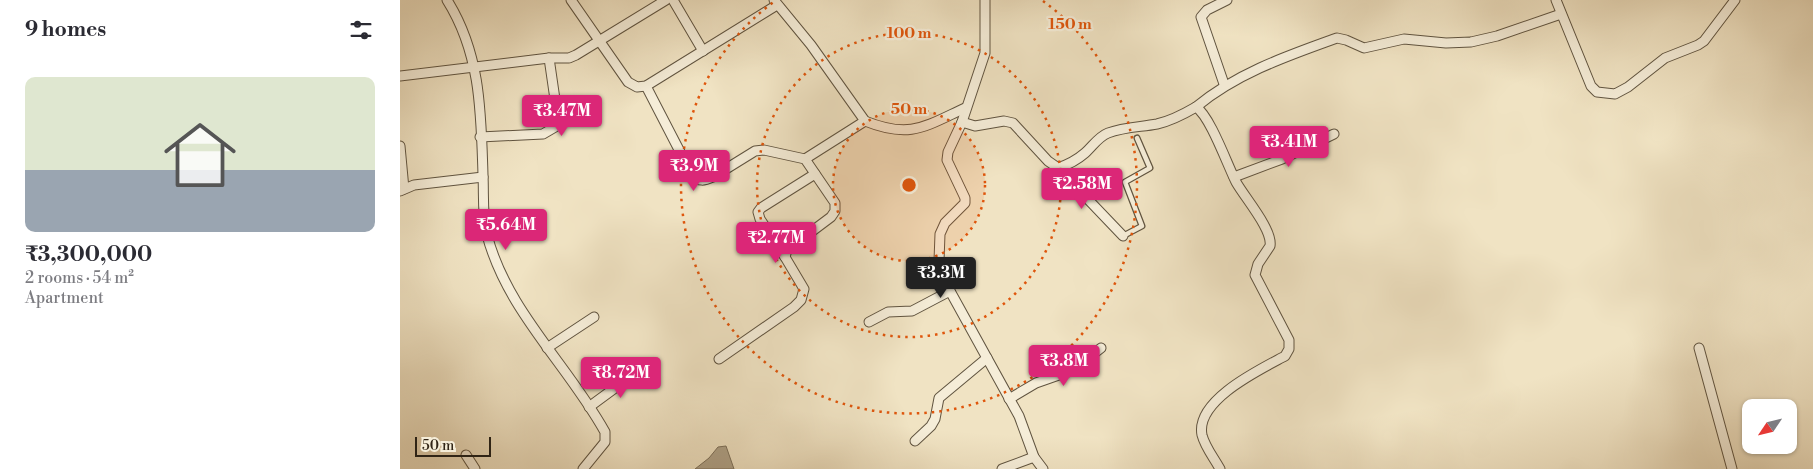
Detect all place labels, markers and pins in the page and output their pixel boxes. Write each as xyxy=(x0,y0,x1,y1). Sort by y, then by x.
pin: ₹3.47M xyxy=(521,94,603,137)
pin: ₹3.41M xyxy=(1248,126,1330,168)
pin: ₹3.9M xyxy=(659,150,729,192)
pin: ₹2.58M xyxy=(1041,168,1123,210)
centre of rings xyxy=(900,176,918,194)
pin: ₹5.64M xyxy=(465,208,547,251)
pin: ₹2.77M xyxy=(735,222,817,264)
pin: ₹3.3M xyxy=(906,256,976,299)
pin: ₹3.8M xyxy=(1029,344,1099,387)
pin: ₹8.72M xyxy=(580,356,662,399)

